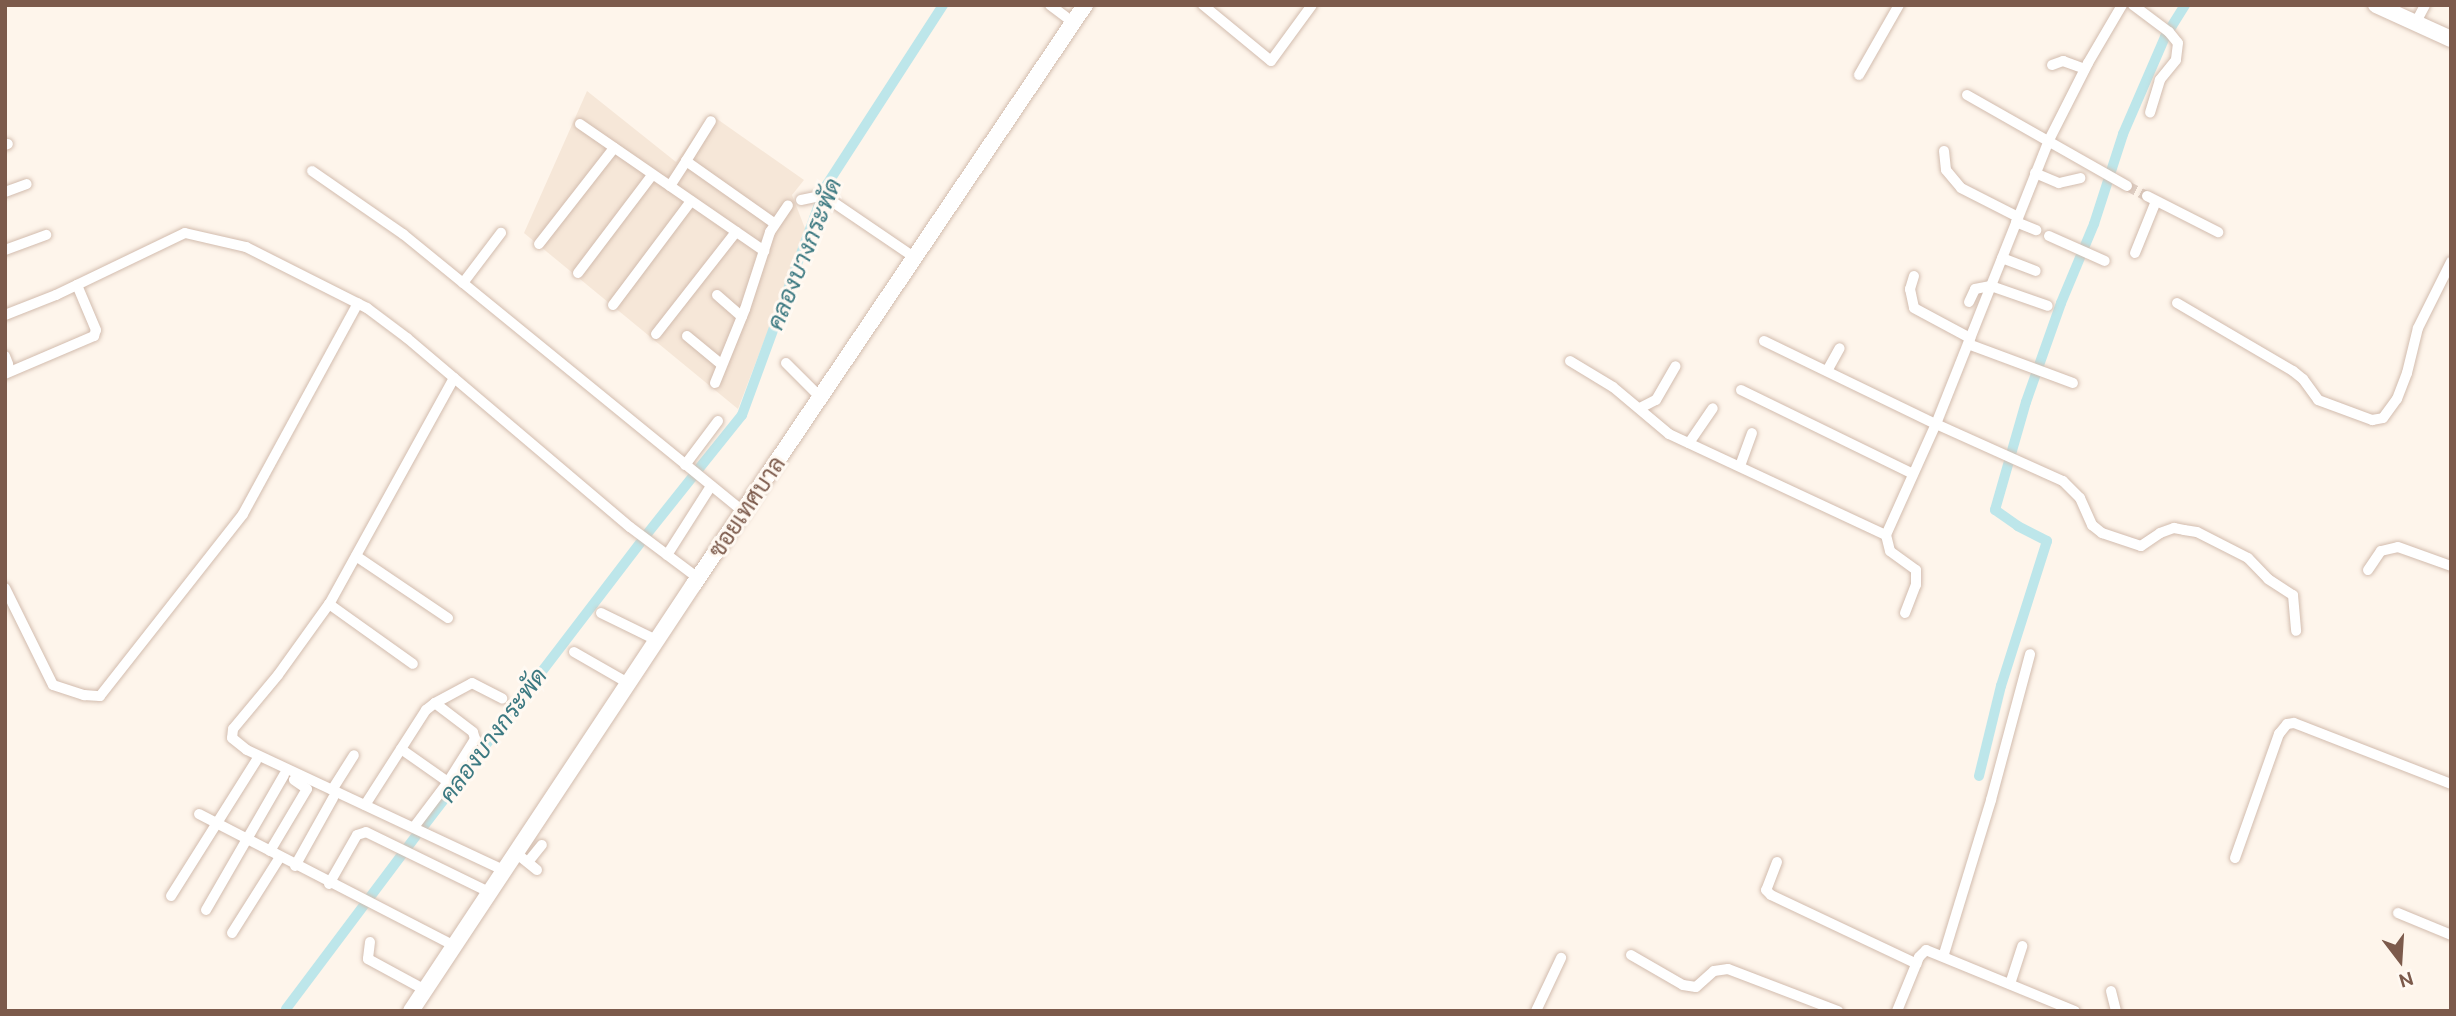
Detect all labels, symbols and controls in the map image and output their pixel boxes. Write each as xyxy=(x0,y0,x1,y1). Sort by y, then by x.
water label: คลองบางกระพัด xyxy=(760,174,848,334)
street label: ซอยเทศบาล xyxy=(703,451,791,563)
water label: คลองบางกระพัด xyxy=(433,662,553,808)
north arrow xyxy=(2365,925,2435,995)
text: N xyxy=(2396,967,2416,993)

